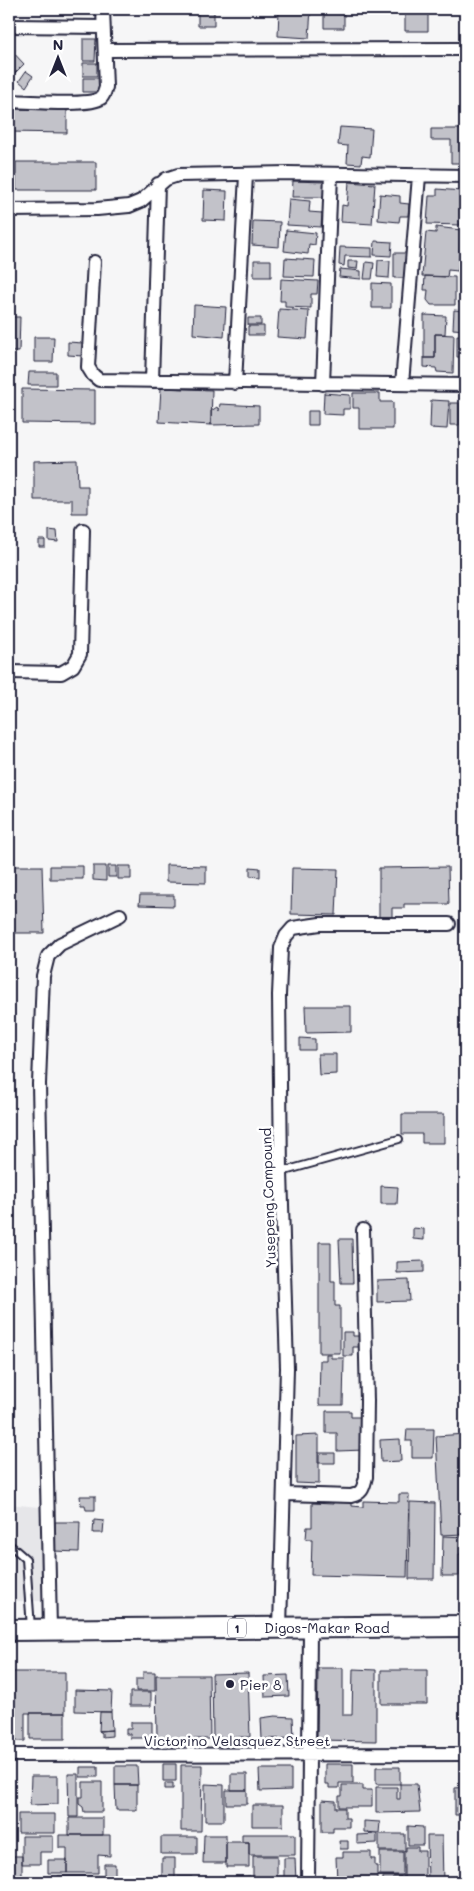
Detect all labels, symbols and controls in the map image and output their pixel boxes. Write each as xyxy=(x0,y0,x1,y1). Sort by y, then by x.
north arrow xyxy=(32,32,82,82)
text: N xyxy=(53,35,63,54)
street label: Yusepeng Compound xyxy=(256,1127,280,1269)
street label: Digos-Makar Road xyxy=(264,1618,390,1637)
road number: 1 xyxy=(228,1619,246,1638)
place label: Pier 8 xyxy=(240,1675,281,1694)
marker: Pier 8 xyxy=(224,1678,236,1690)
street label: Victorino Velasquez Street xyxy=(144,1731,330,1750)

